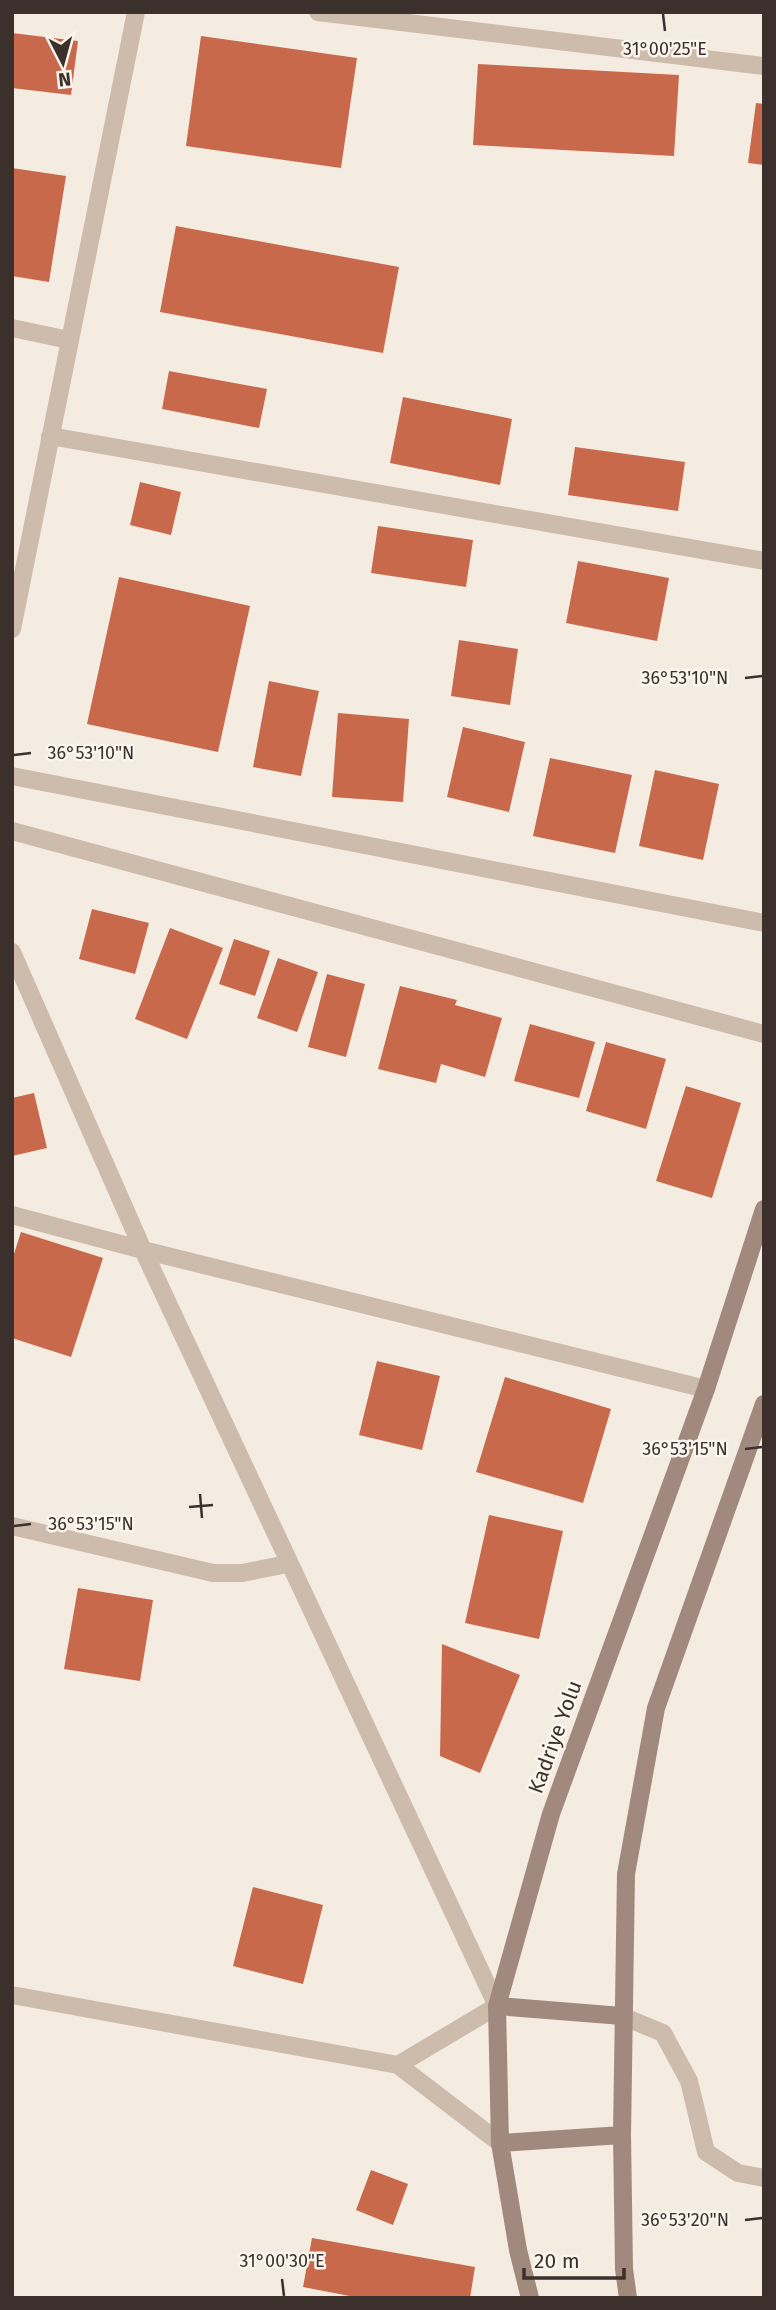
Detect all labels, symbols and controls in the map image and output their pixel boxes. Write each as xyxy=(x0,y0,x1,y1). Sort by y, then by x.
north arrow xyxy=(28,28,98,98)
text: 31°00'25"E xyxy=(623,38,707,60)
text: N xyxy=(57,67,72,92)
text: 36°53'10"N xyxy=(642,667,728,689)
text: 36°53'10"N xyxy=(48,742,134,764)
text: 36°53'15"N xyxy=(642,1438,728,1460)
text: 36°53'15"N xyxy=(48,1513,134,1535)
street label: Kadriye Yolu xyxy=(523,1677,587,1797)
text: 36°53'20"N xyxy=(641,2209,729,2231)
scale bar xyxy=(524,2236,624,2280)
text: 20 m xyxy=(534,2248,580,2274)
text: 31°00'30"E xyxy=(239,2250,325,2272)

